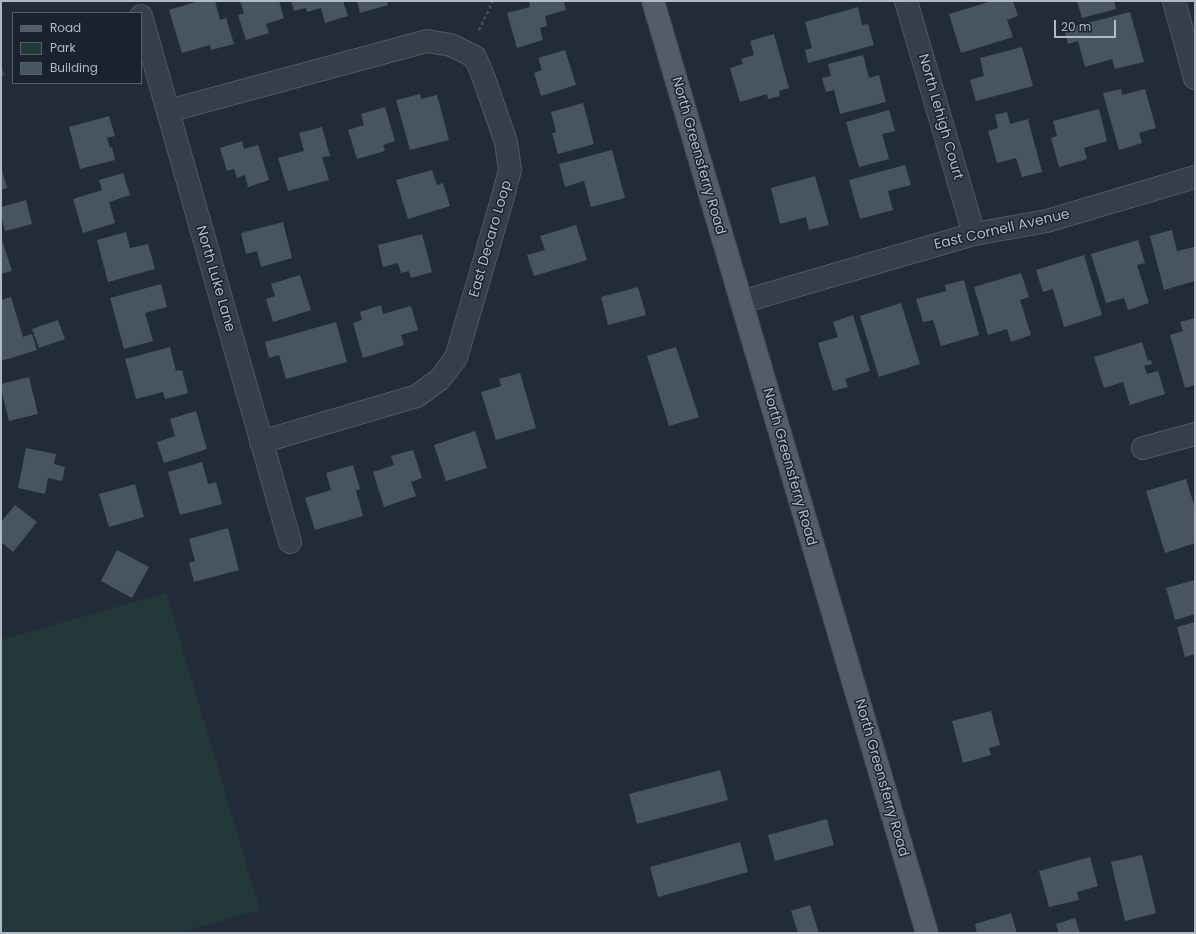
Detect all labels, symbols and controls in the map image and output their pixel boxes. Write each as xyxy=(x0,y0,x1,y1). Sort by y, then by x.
legend xyxy=(12,12,142,84)
scale bar xyxy=(1056,12,1118,38)
text: 20 m xyxy=(1061,18,1091,35)
text: Road xyxy=(50,19,81,36)
text: Park xyxy=(50,39,76,56)
street label: North Lehigh Court xyxy=(914,52,966,182)
text: Building xyxy=(50,59,98,76)
street label: North Greensferry Road xyxy=(667,75,729,237)
street label: East Decaro Loop xyxy=(466,179,516,299)
street label: East Cornell Avenue xyxy=(933,206,1071,254)
street label: North Luke Lane xyxy=(192,224,238,334)
street label: North Greensferry Road xyxy=(758,386,820,548)
street label: North Greensferry Road xyxy=(850,697,912,859)

